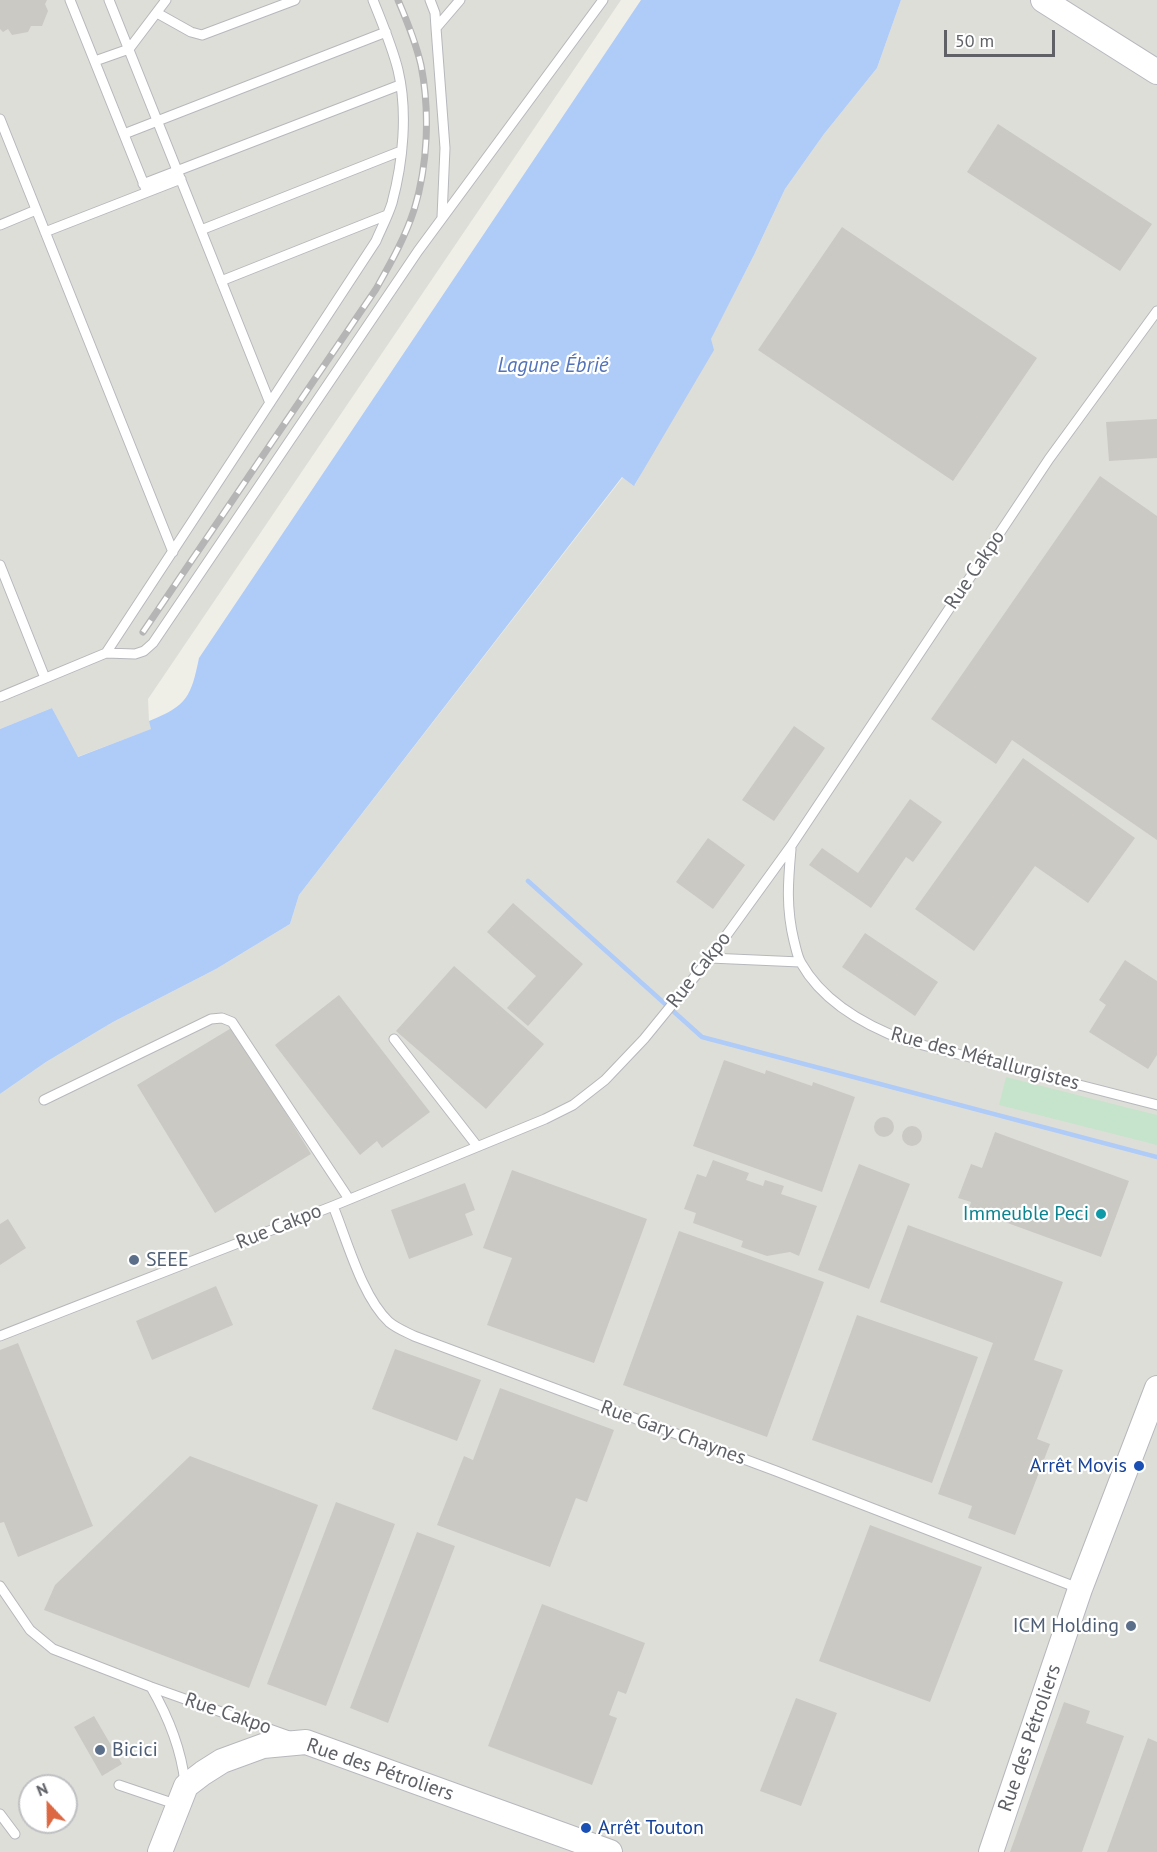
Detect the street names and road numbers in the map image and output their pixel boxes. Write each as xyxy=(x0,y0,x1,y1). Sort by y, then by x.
street label: Rue Cakpo xyxy=(940,526,1010,614)
street label: Rue Cakpo xyxy=(662,927,736,1013)
street label: Rue des Métallurgistes xyxy=(888,1022,1082,1096)
street label: Rue Cakpo xyxy=(233,1199,325,1255)
street label: Rue Gary Chaynes xyxy=(597,1396,749,1470)
street label: Rue des Pétroliers xyxy=(994,1661,1066,1815)
street label: Rue Cakpo xyxy=(181,1688,275,1740)
street label: Rue des Pétroliers xyxy=(303,1734,457,1806)

